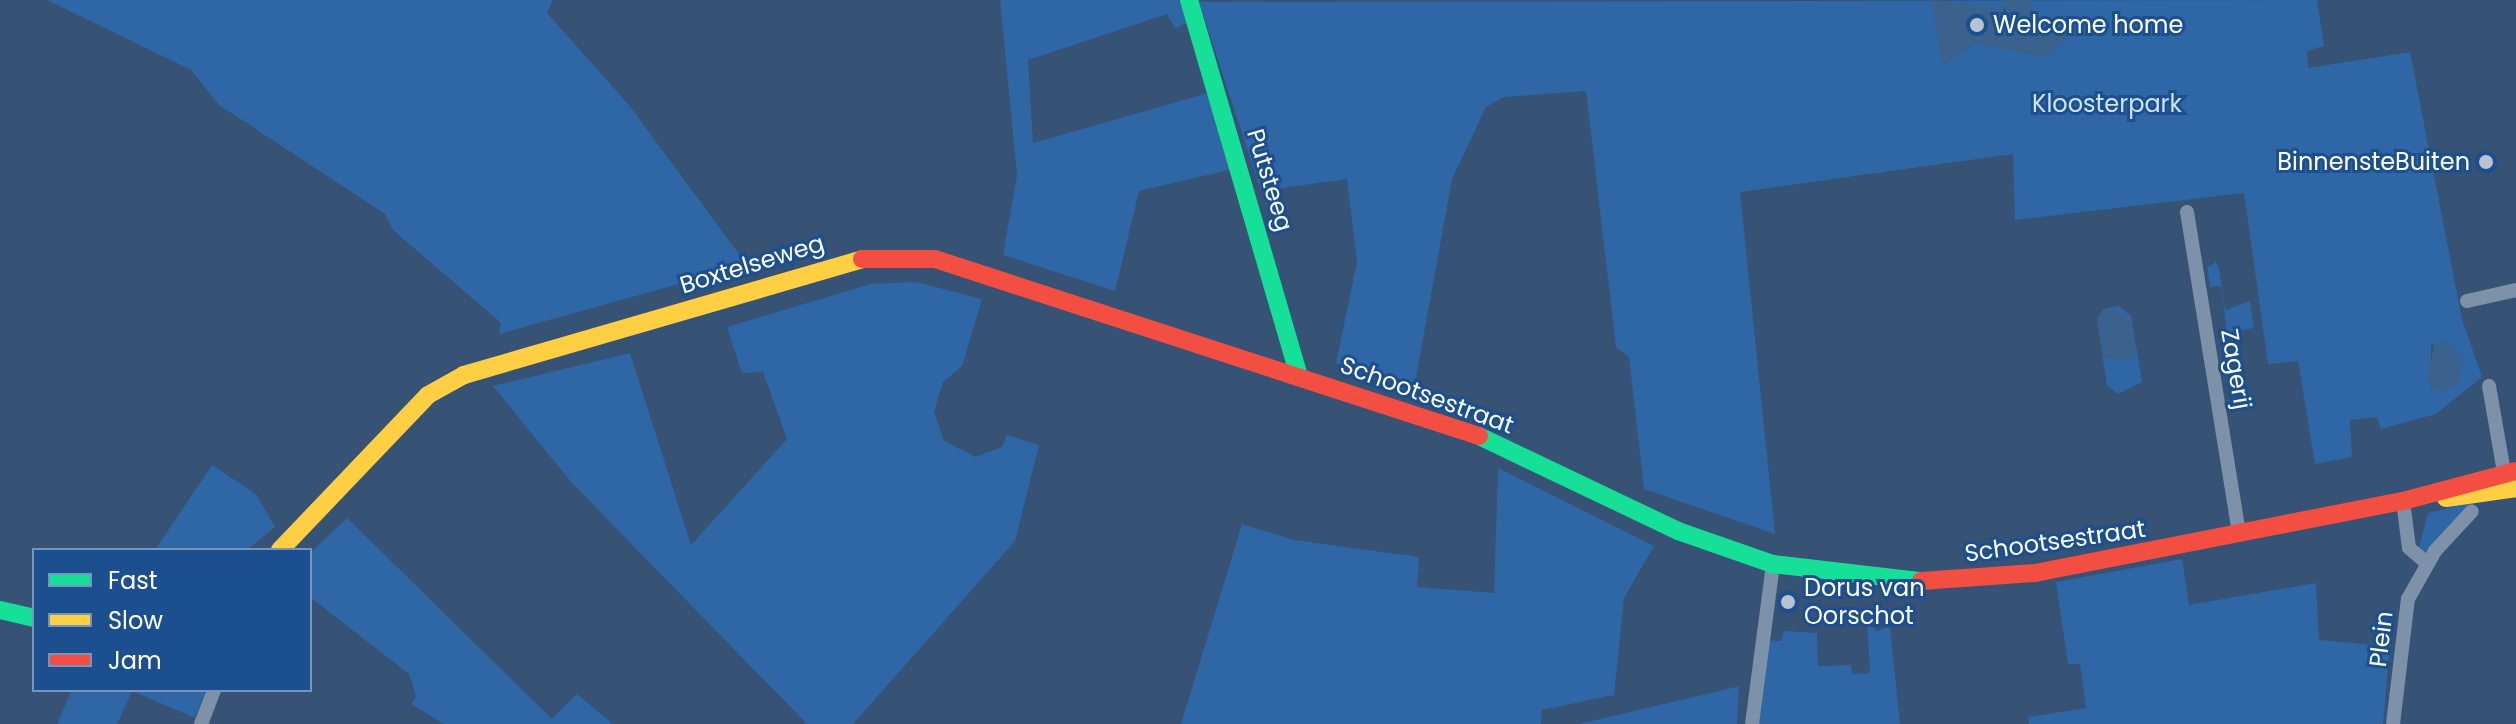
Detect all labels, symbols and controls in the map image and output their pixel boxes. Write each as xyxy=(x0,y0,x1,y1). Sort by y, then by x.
place label: Welcome home xyxy=(1993,11,2183,39)
marker: Welcome home xyxy=(1968,16,1986,34)
park label: Kloosterpark xyxy=(2032,90,2182,118)
street label: Putsteeg xyxy=(1241,125,1299,235)
place label: BinnensteBuiten xyxy=(2277,148,2470,176)
marker: BinnensteBuiten xyxy=(2477,153,2495,171)
street label: Boxtelseweg xyxy=(676,228,828,300)
street label: Zagerij xyxy=(2215,327,2257,411)
street label: Schootsestraat xyxy=(1336,350,1518,440)
street label: Schootsestraat xyxy=(1963,514,2147,568)
legend xyxy=(32,548,312,692)
text: Fast xyxy=(108,564,158,597)
place label: Dorus van Oorschot xyxy=(1804,574,1925,630)
marker: Dorus van Oorschot xyxy=(1779,593,1797,611)
text: Slow xyxy=(108,604,163,637)
street label: Plein xyxy=(2363,609,2399,669)
text: Jam xyxy=(108,644,162,677)

